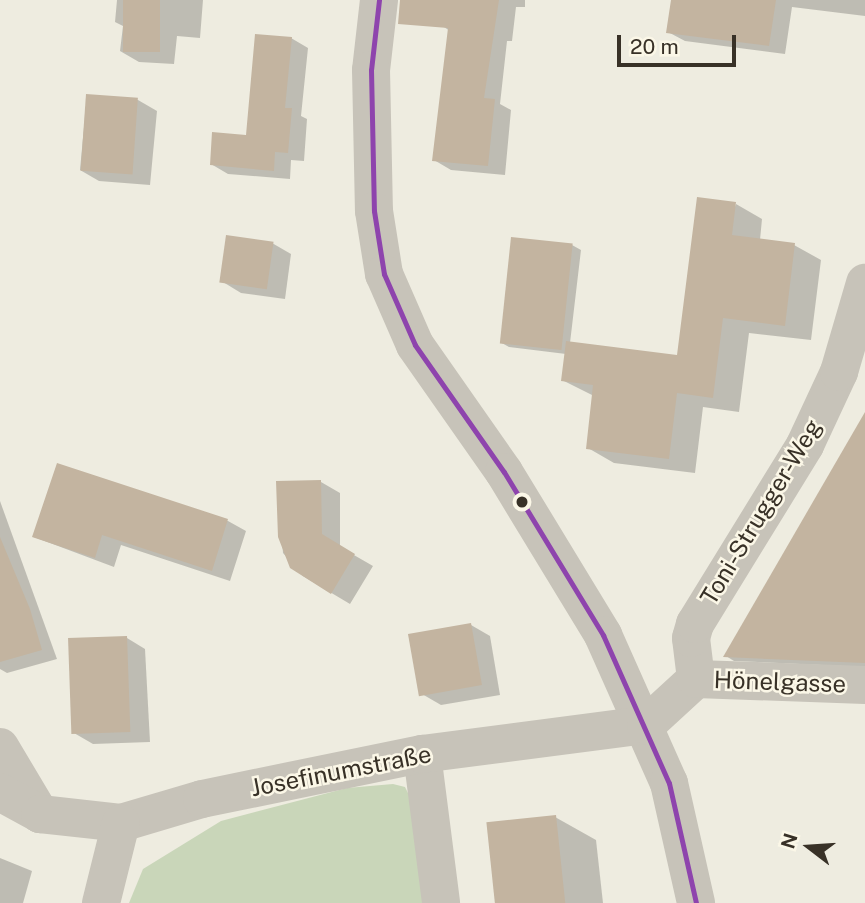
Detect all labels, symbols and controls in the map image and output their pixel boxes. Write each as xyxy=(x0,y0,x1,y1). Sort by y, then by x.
scale bar xyxy=(620,21,739,65)
text: 20 m xyxy=(630,34,679,59)
street label: Toni-Strugger-Weg xyxy=(694,414,828,610)
unlabelled marker xyxy=(515,495,529,509)
street label: Hönelgasse xyxy=(713,665,847,699)
street label: Josefinumstraße xyxy=(248,739,434,803)
north arrow xyxy=(774,812,844,882)
text: N xyxy=(776,831,802,851)

